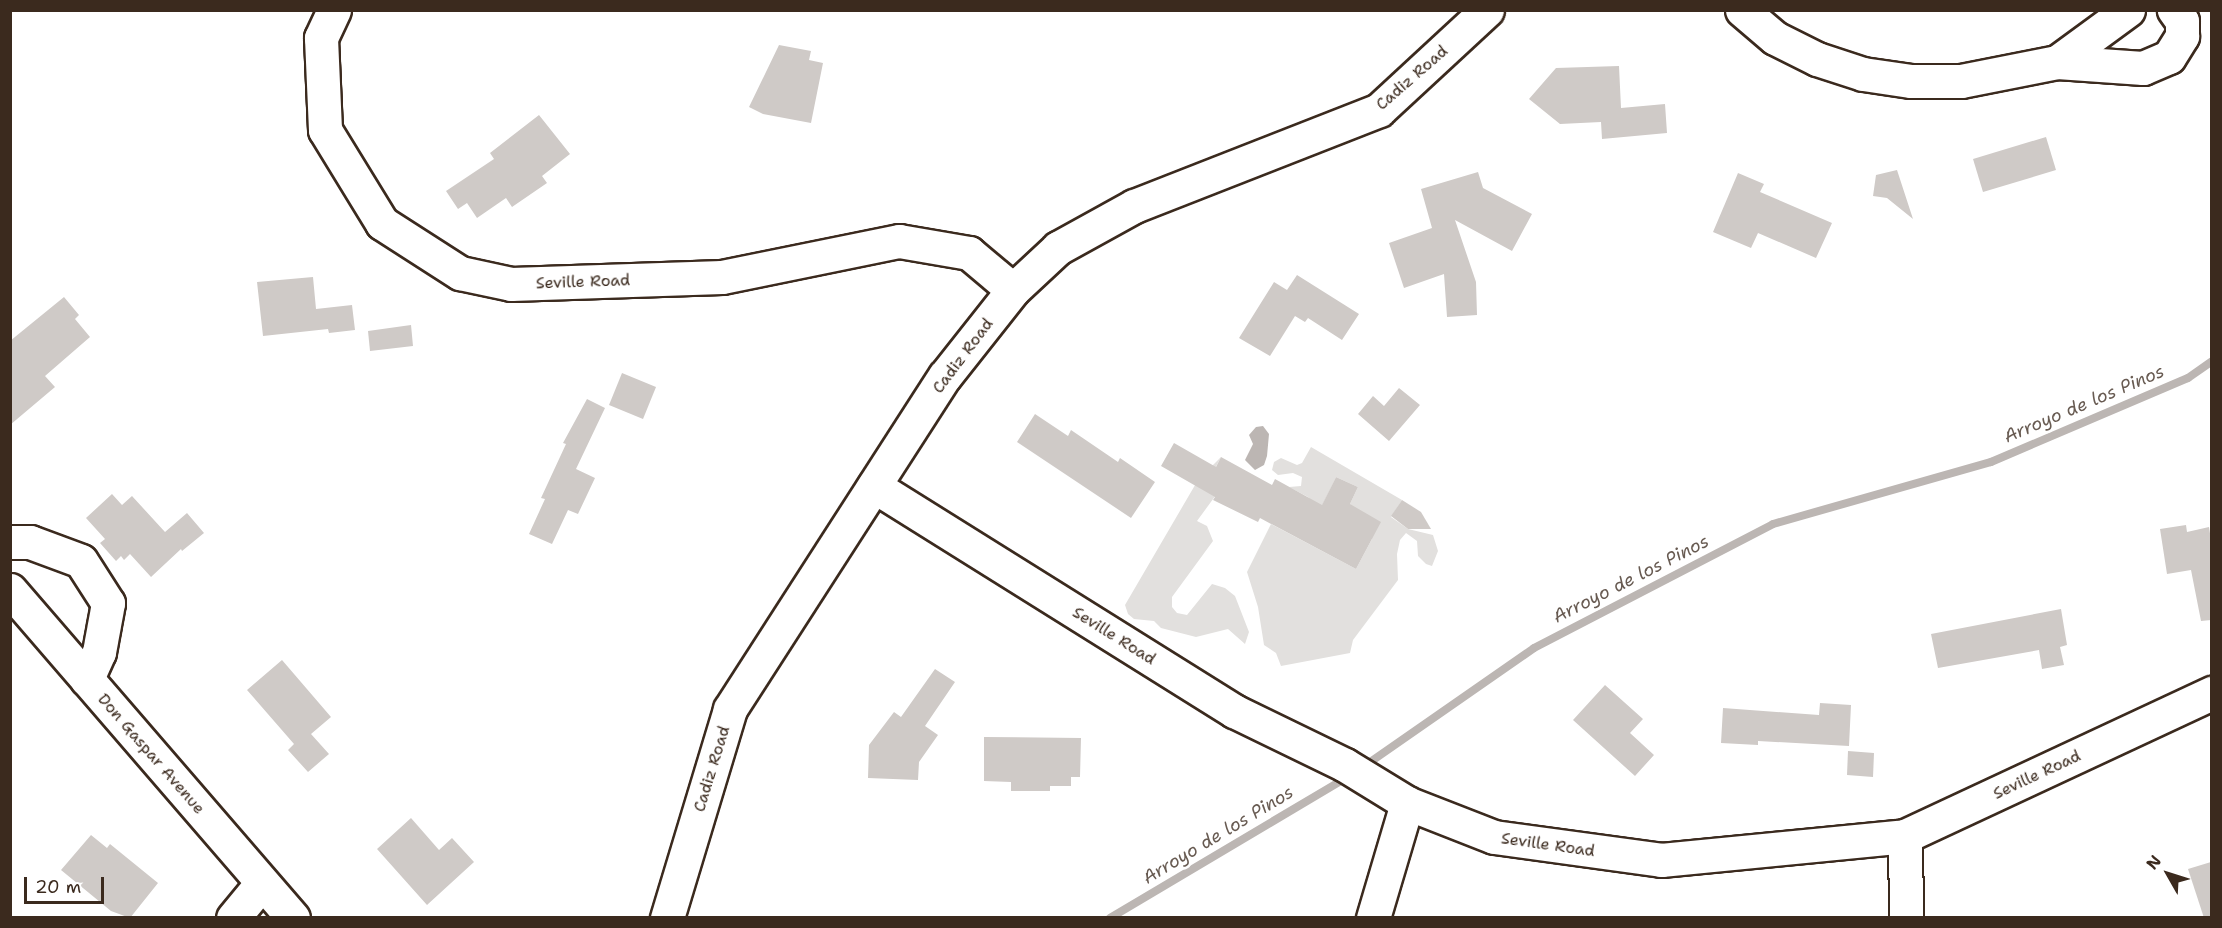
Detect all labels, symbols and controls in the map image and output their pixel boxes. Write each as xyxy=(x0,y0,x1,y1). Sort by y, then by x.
street label: Cadiz Road xyxy=(1372,42,1452,114)
street label: Seville Road xyxy=(535,271,631,293)
street label: Cadiz Road xyxy=(929,315,997,397)
water label: Arroyo de los Pinos xyxy=(2001,360,2167,448)
water label: Arroyo de los Pinos xyxy=(1549,530,1713,628)
street label: Seville Road xyxy=(1069,603,1159,669)
street label: Don Gaspar Avenue xyxy=(94,690,208,818)
street label: Cadiz Road xyxy=(690,724,734,814)
street label: Seville Road xyxy=(1990,746,2084,804)
water label: Arroyo de los Pinos xyxy=(1139,781,1297,889)
street label: Seville Road xyxy=(1500,829,1596,861)
north arrow xyxy=(2138,844,2198,904)
text: N xyxy=(2141,851,2166,874)
scale bar xyxy=(27,865,106,903)
text: 20 m xyxy=(35,875,81,899)

